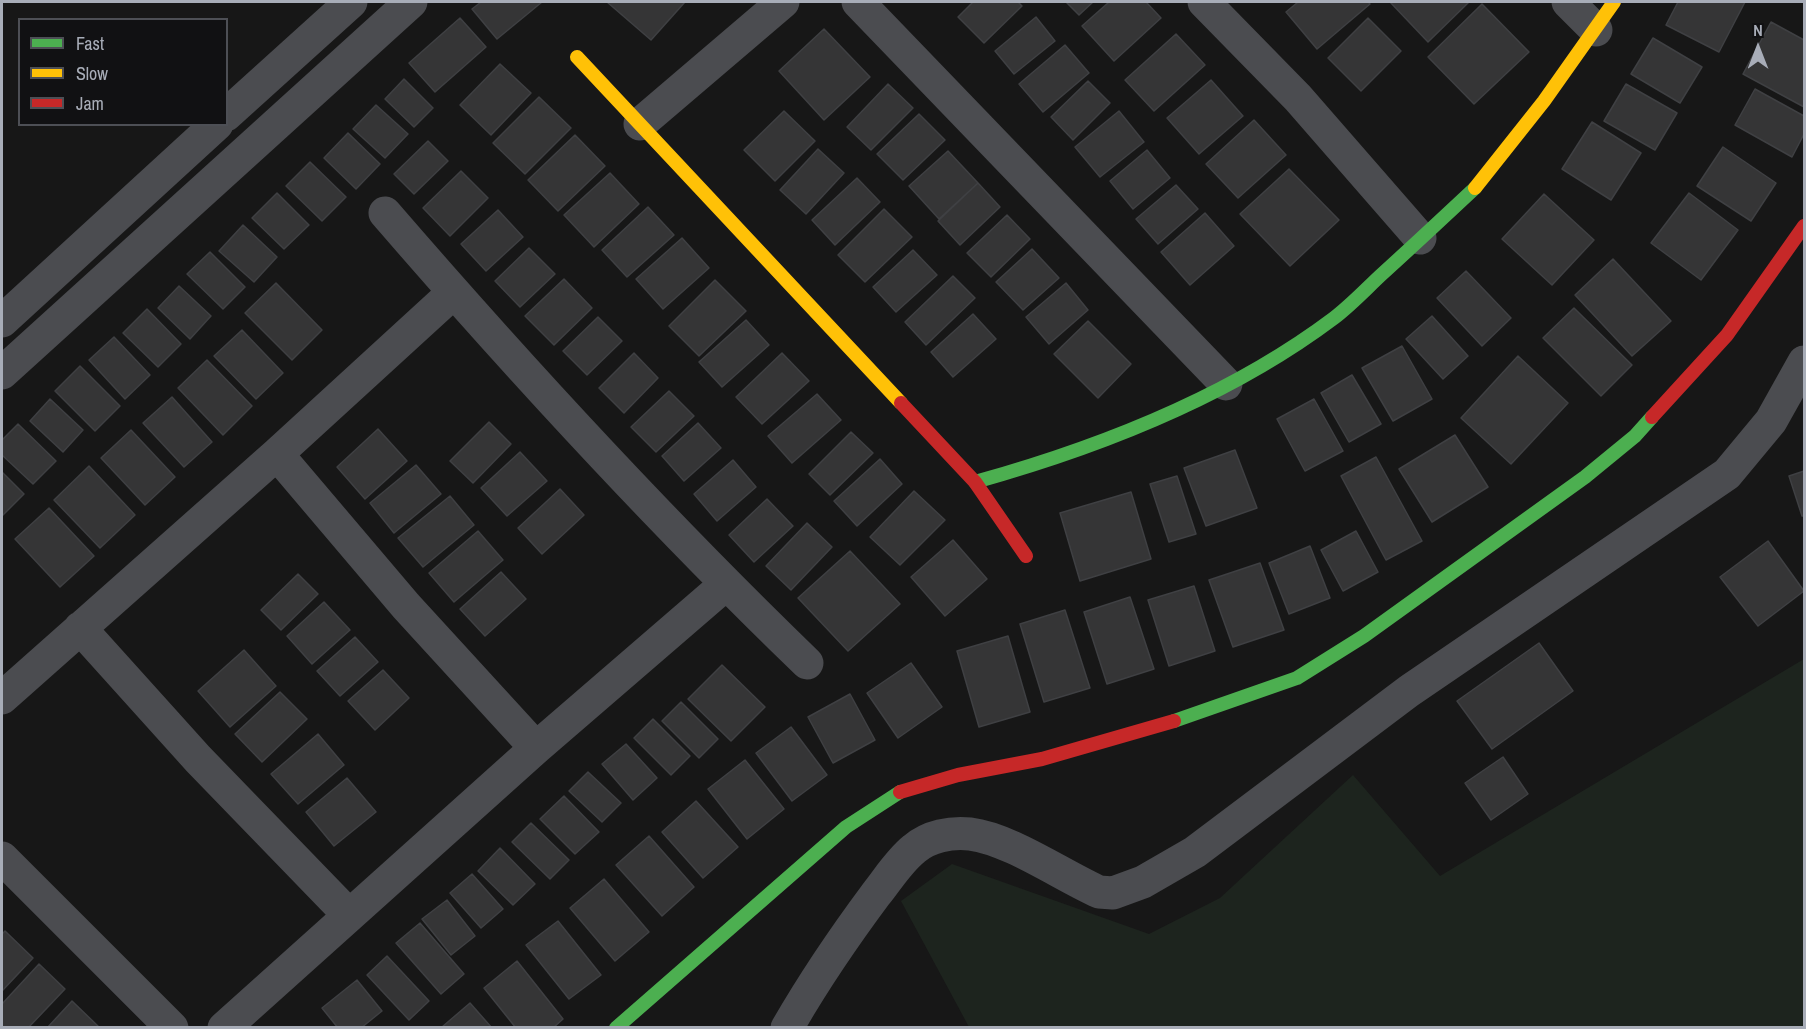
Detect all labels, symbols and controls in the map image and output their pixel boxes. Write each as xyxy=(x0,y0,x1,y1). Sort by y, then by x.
legend xyxy=(18,18,228,126)
north arrow xyxy=(1728,18,1788,78)
text: N xyxy=(1753,19,1763,41)
text: Fast xyxy=(76,31,104,56)
text: Slow xyxy=(76,61,108,86)
text: Jam xyxy=(76,91,104,116)

